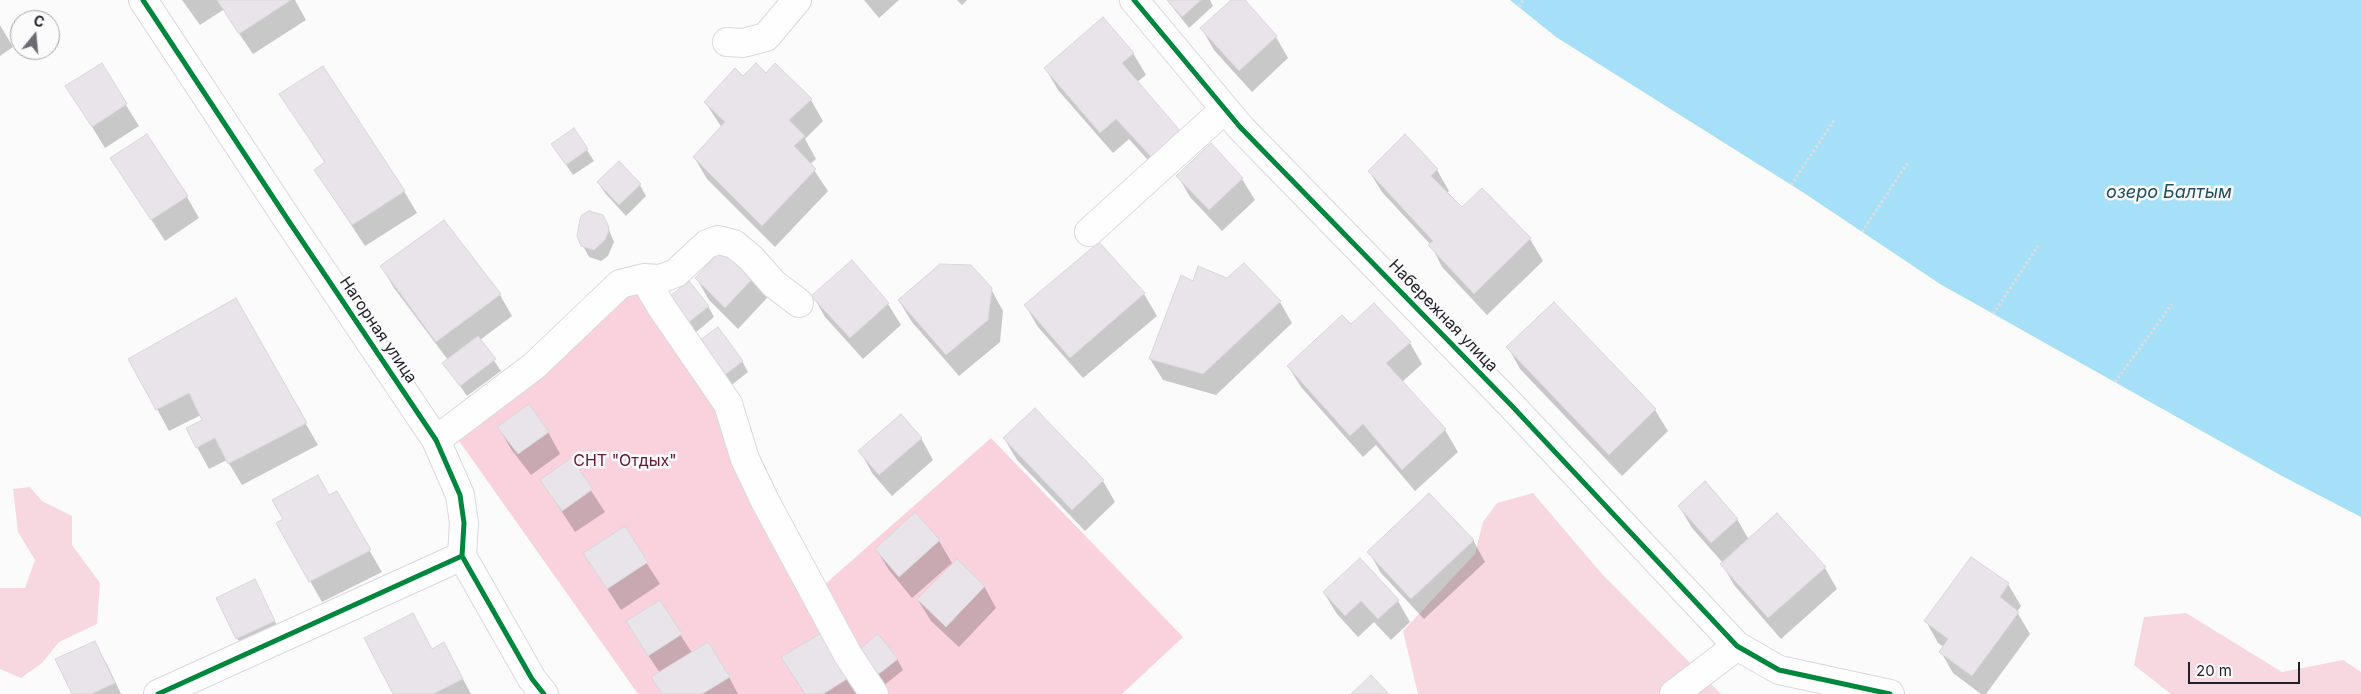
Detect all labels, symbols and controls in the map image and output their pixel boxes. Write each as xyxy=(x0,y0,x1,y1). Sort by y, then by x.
north arrow xyxy=(10,10,60,60)
text: С xyxy=(32,11,47,31)
water label: озеро Балтым xyxy=(2106,182,2232,204)
street label: Набережная улица xyxy=(1384,256,1502,376)
street label: Нагорная улица xyxy=(335,273,421,387)
park label: СНТ "Отдых" xyxy=(573,451,677,471)
scale bar xyxy=(2191,652,2304,684)
text: 20 m xyxy=(2196,661,2232,680)

